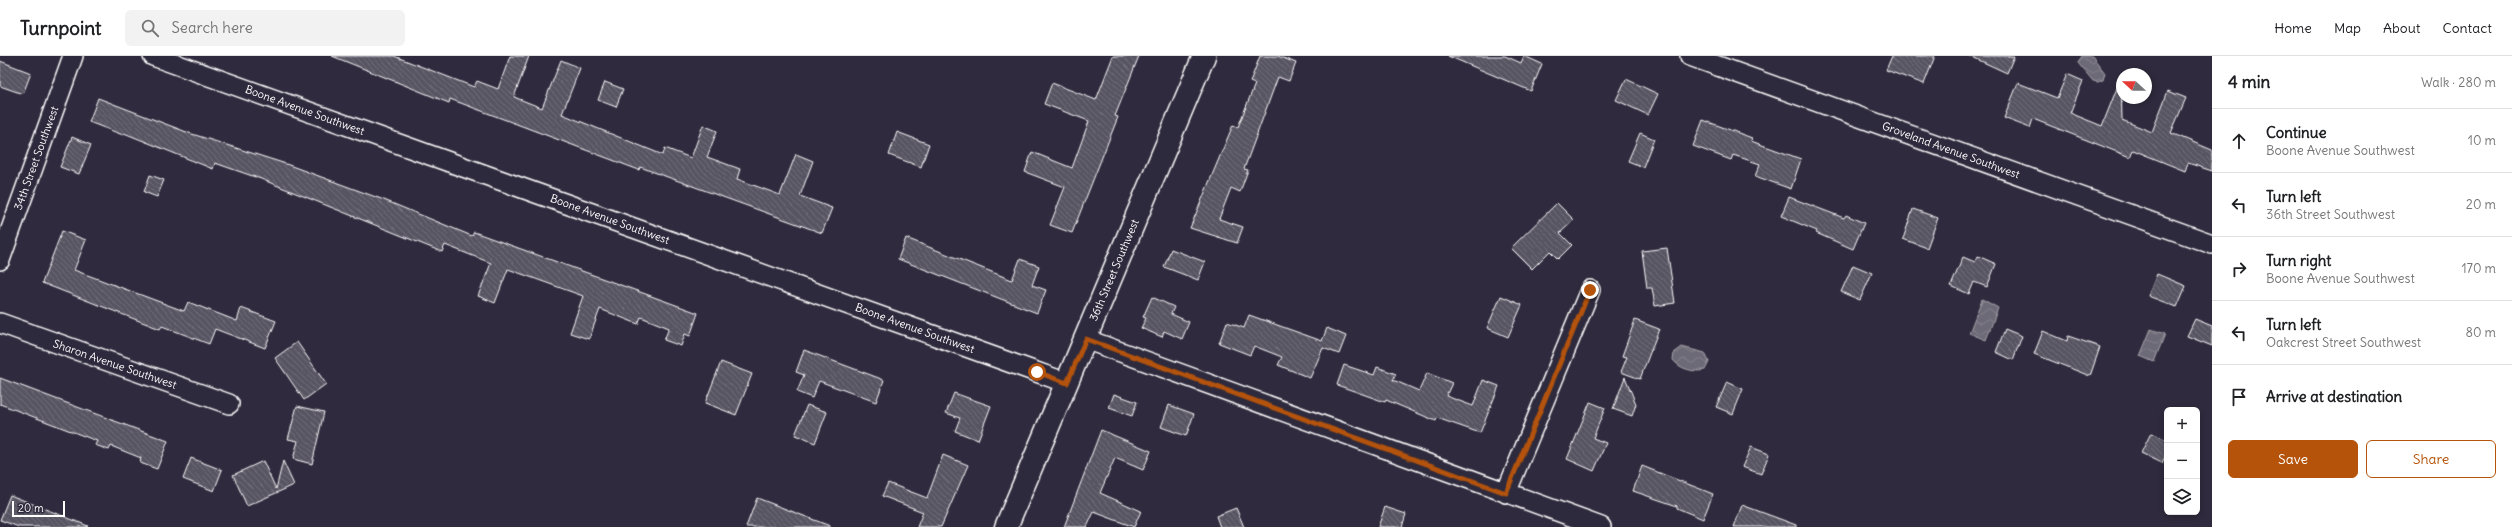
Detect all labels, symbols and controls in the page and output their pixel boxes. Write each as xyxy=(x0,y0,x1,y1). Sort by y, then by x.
search box xyxy=(125,10,405,46)
text: Turnpoint xyxy=(20,16,101,40)
icon: search xyxy=(139,17,161,39)
text: Search here xyxy=(171,18,253,37)
text: Home xyxy=(2274,19,2312,37)
text: Map xyxy=(2334,19,2361,37)
text: About xyxy=(2383,19,2421,37)
text: Contact xyxy=(2443,19,2492,37)
north arrow xyxy=(2116,68,2152,104)
text: 4 min xyxy=(2228,71,2270,93)
text: Walk · 280 m xyxy=(2421,74,2496,91)
street label: Boone Avenue Southwest xyxy=(243,82,367,138)
street label: 34th Street Southwest xyxy=(11,104,61,212)
street label: Groveland Avenue Southwest xyxy=(1880,119,2022,182)
text: Continue xyxy=(2266,123,2327,142)
icon: ahead xyxy=(2228,130,2250,152)
text: 10 m xyxy=(2468,132,2496,149)
text: Boone Avenue Southwest xyxy=(2266,142,2415,159)
text: Turn left xyxy=(2266,187,2321,206)
street label: Boone Avenue Southwest xyxy=(548,191,672,247)
icon: left xyxy=(2228,194,2250,216)
text: 20 m xyxy=(2466,196,2496,213)
text: 36th Street Southwest xyxy=(2266,206,2395,223)
street label: 36th Street Southwest xyxy=(1086,217,1142,323)
text: Turn right xyxy=(2266,251,2331,270)
icon: right xyxy=(2228,258,2250,280)
text: 170 m xyxy=(2461,260,2496,277)
text: Boone Avenue Southwest xyxy=(2266,270,2415,287)
route end xyxy=(1581,281,1599,299)
street label: Boone Avenue Southwest xyxy=(853,300,977,356)
text: Turn left xyxy=(2266,315,2321,334)
icon: left xyxy=(2228,322,2250,344)
text: 80 m xyxy=(2465,324,2496,341)
text: Oakcrest Street Southwest xyxy=(2266,334,2421,351)
street label: Sharon Avenue Southwest xyxy=(51,336,179,392)
route start xyxy=(1028,363,1046,381)
icon: arrive xyxy=(2228,386,2250,408)
text: Arrive at destination xyxy=(2266,387,2402,406)
map controls xyxy=(2164,407,2200,515)
button: + xyxy=(2164,407,2200,443)
button: Save xyxy=(2228,440,2358,478)
button: Share xyxy=(2366,440,2496,478)
button: − xyxy=(2164,443,2200,479)
button: layers xyxy=(2164,479,2200,515)
scale bar xyxy=(12,499,65,518)
text: 20 m xyxy=(18,501,44,515)

